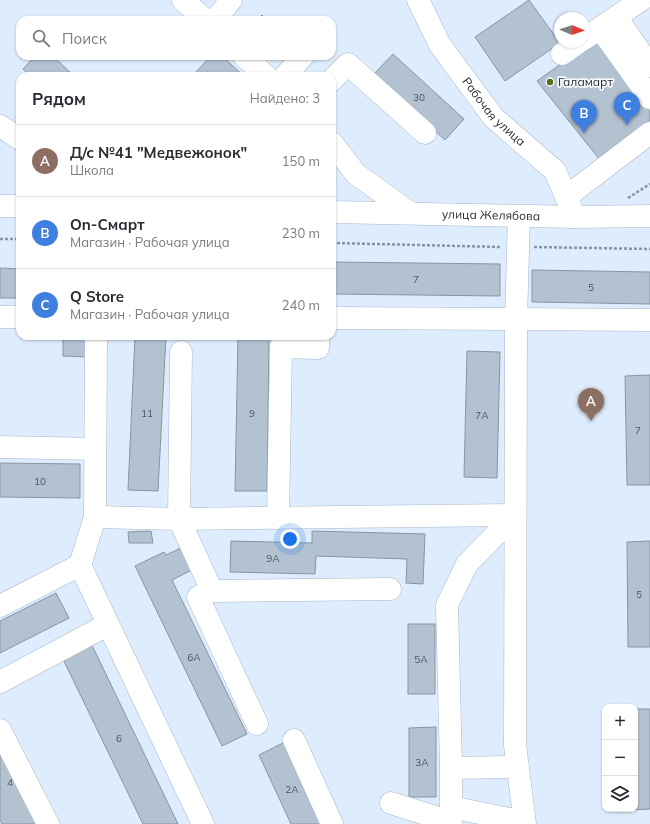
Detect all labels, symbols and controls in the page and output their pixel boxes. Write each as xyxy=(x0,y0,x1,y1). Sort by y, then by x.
north arrow xyxy=(554,12,590,48)
search box xyxy=(16,16,336,60)
icon: search xyxy=(30,27,52,49)
text: Поиск xyxy=(62,29,107,48)
street label: Рабочая улица xyxy=(459,74,529,149)
place label: Галамарт xyxy=(558,74,613,89)
marker: Галамарт xyxy=(545,77,555,87)
text: Рядом xyxy=(32,88,86,109)
text: Найдено: 3 xyxy=(250,90,320,106)
house number: 30 xyxy=(413,91,425,104)
pin: C xyxy=(614,92,640,125)
pin: B xyxy=(571,100,597,133)
text: Д/с №41 "Медвежонок" xyxy=(70,143,247,162)
text: A xyxy=(40,153,50,169)
text: 150 m xyxy=(282,153,320,169)
text: Школа xyxy=(70,162,114,178)
street label: улица Желябова xyxy=(442,206,540,223)
text: On-Смарт xyxy=(70,215,144,234)
text: B xyxy=(41,225,49,241)
text: 230 m xyxy=(282,225,320,241)
text: Магазин · Рабочая улица xyxy=(70,234,230,250)
house number: 7 xyxy=(413,273,419,286)
house number: 5 xyxy=(588,281,594,294)
text: Q Store xyxy=(70,287,124,306)
text: C xyxy=(41,297,49,313)
text: 240 m xyxy=(282,297,320,313)
text: Магазин · Рабочая улица xyxy=(70,306,230,322)
pin: A xyxy=(578,388,604,421)
house number: 11 xyxy=(141,407,153,420)
house number: 9 xyxy=(249,407,255,420)
house number: 7А xyxy=(475,409,489,422)
house number: 7 xyxy=(635,424,641,437)
house number: 10 xyxy=(34,475,46,488)
your location xyxy=(280,529,300,549)
house number: 9А xyxy=(266,552,280,565)
house number: 5 xyxy=(636,588,642,601)
house number: 6А xyxy=(187,651,201,664)
house number: 5А xyxy=(414,653,428,666)
map controls xyxy=(602,704,638,812)
button: + xyxy=(602,704,638,740)
house number: 6 xyxy=(116,732,122,745)
button: − xyxy=(602,740,638,776)
house number: 3А xyxy=(415,756,429,769)
house number: 4 xyxy=(7,776,13,789)
button: layers xyxy=(602,776,638,812)
house number: 2А xyxy=(285,783,299,796)

